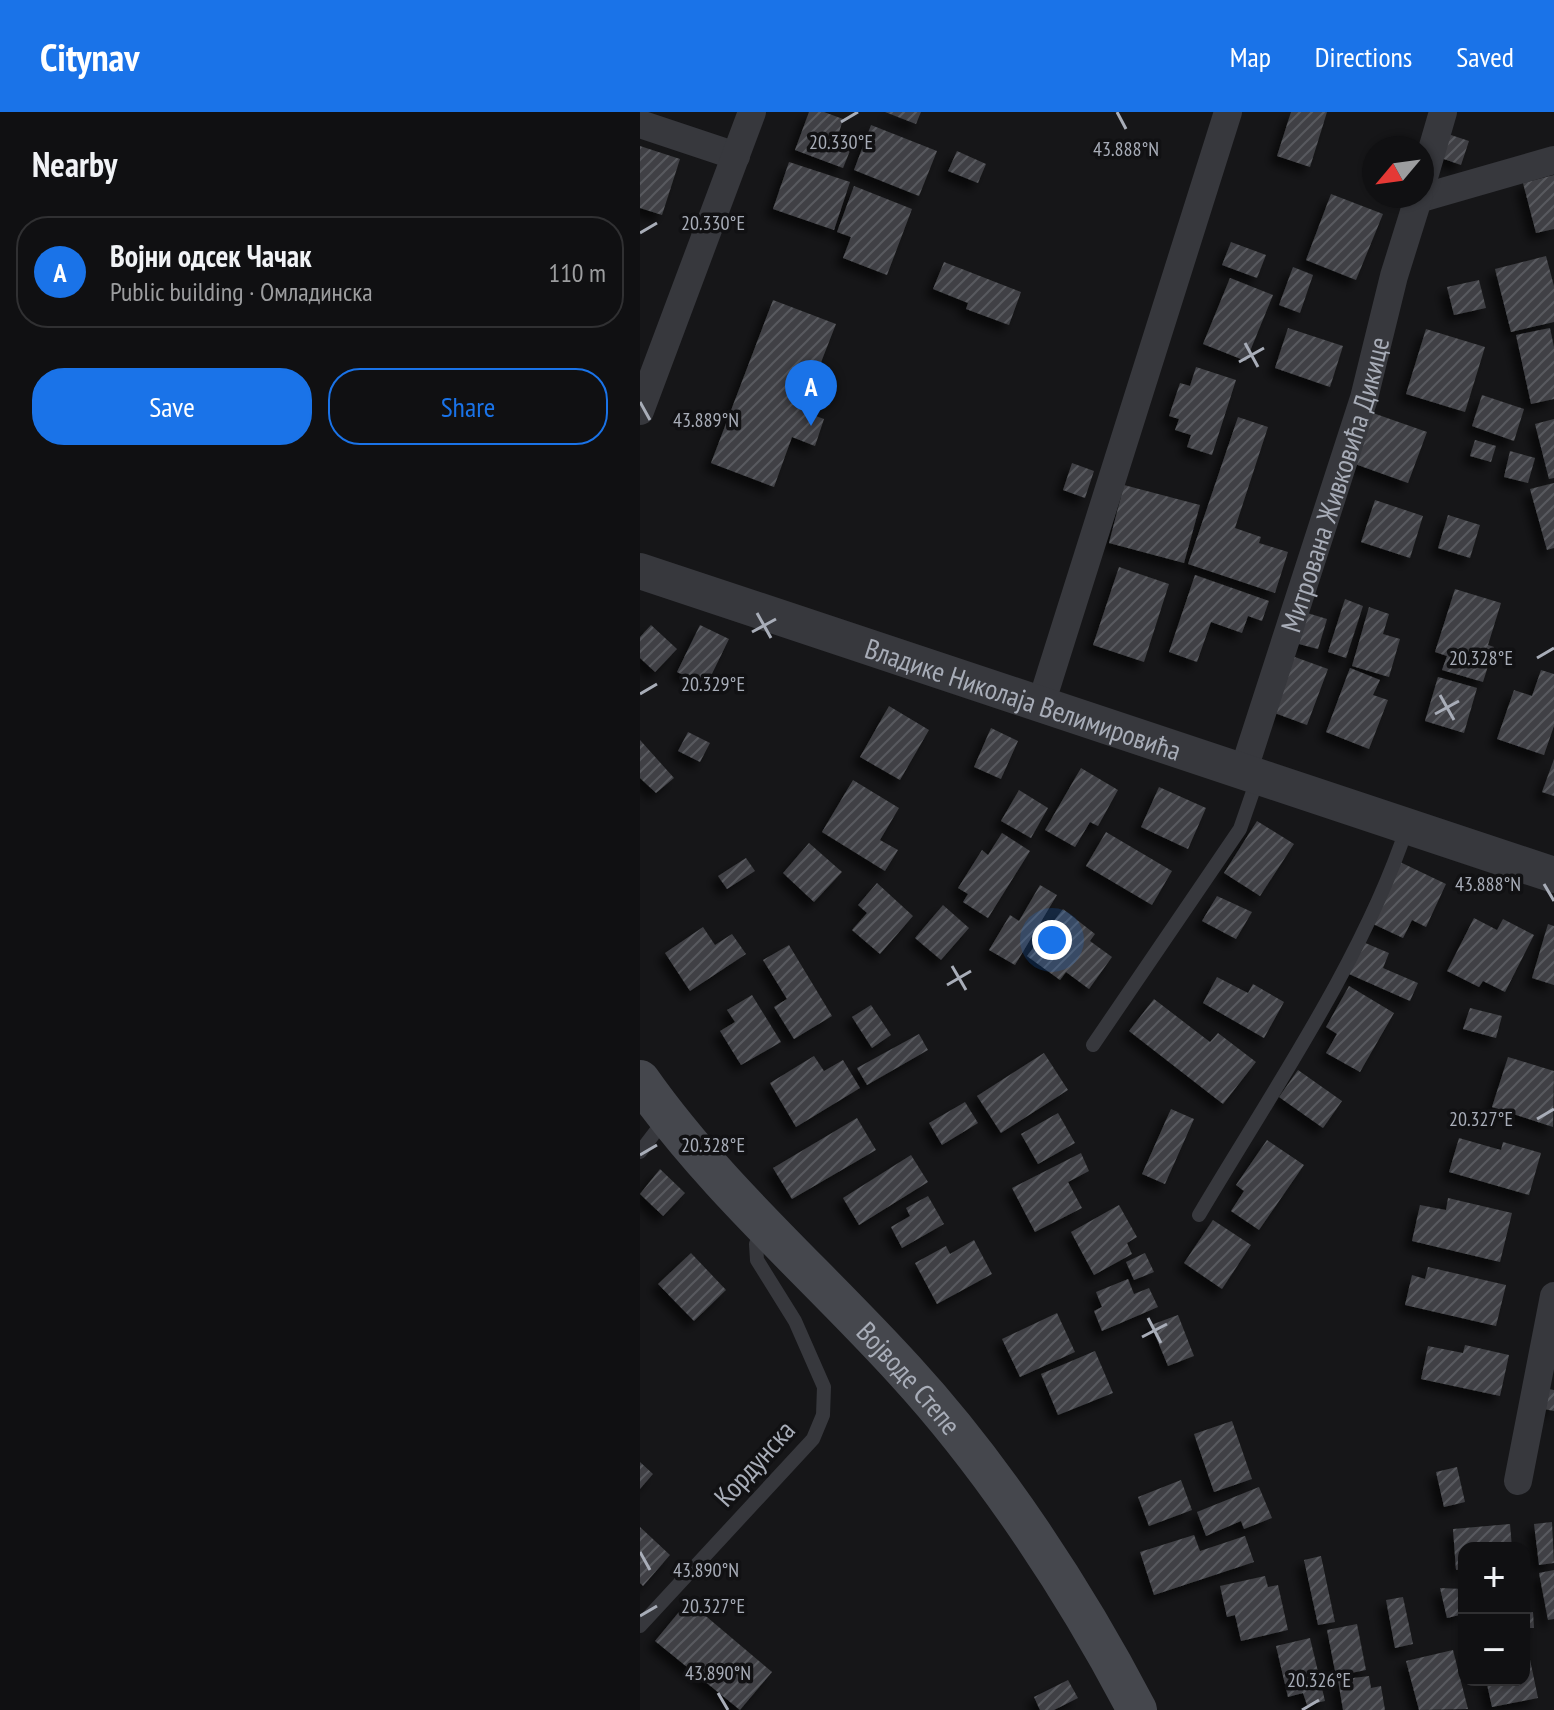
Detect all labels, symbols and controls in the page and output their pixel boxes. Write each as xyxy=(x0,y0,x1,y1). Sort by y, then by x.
text: Citynav xyxy=(40,32,139,81)
text: Map xyxy=(1230,38,1271,75)
text: Directions xyxy=(1315,38,1412,75)
text: Saved xyxy=(1456,38,1514,75)
text: 20.330°E xyxy=(809,129,873,155)
text: 43.888°N xyxy=(1093,136,1159,162)
north arrow xyxy=(1362,136,1434,208)
text: Nearby xyxy=(32,142,117,186)
text: 20.330°E xyxy=(681,210,745,236)
text: Војни одсек Чачак xyxy=(110,236,311,275)
text: A xyxy=(53,256,67,289)
text: 110 m xyxy=(548,256,606,289)
text: Public building · Омладинска xyxy=(110,275,373,308)
street label: Митрована Живковића Дикице xyxy=(1271,333,1397,636)
pin: A xyxy=(785,360,837,426)
button: Save xyxy=(32,368,312,445)
button: Share xyxy=(328,368,608,445)
text: 43.889°N xyxy=(673,407,739,433)
street label: Владике Николаја Велимировића xyxy=(861,629,1186,768)
text: 20.328°E xyxy=(1449,645,1513,671)
text: 20.329°E xyxy=(681,671,745,697)
text: 43.888°N xyxy=(1455,871,1521,897)
your location xyxy=(1032,920,1072,960)
text: 20.327°E xyxy=(1449,1106,1513,1132)
text: 20.328°E xyxy=(681,1132,745,1158)
street label: Војводе Степе xyxy=(849,1313,970,1442)
street label: Кордунска xyxy=(706,1412,802,1514)
map controls xyxy=(1458,1542,1530,1686)
button: + xyxy=(1458,1542,1530,1614)
text: 43.890°N xyxy=(673,1557,739,1583)
text: 20.327°E xyxy=(681,1593,745,1619)
button: − xyxy=(1458,1614,1530,1686)
text: 43.890°N xyxy=(685,1660,751,1686)
text: 20.326°E xyxy=(1287,1667,1351,1693)

